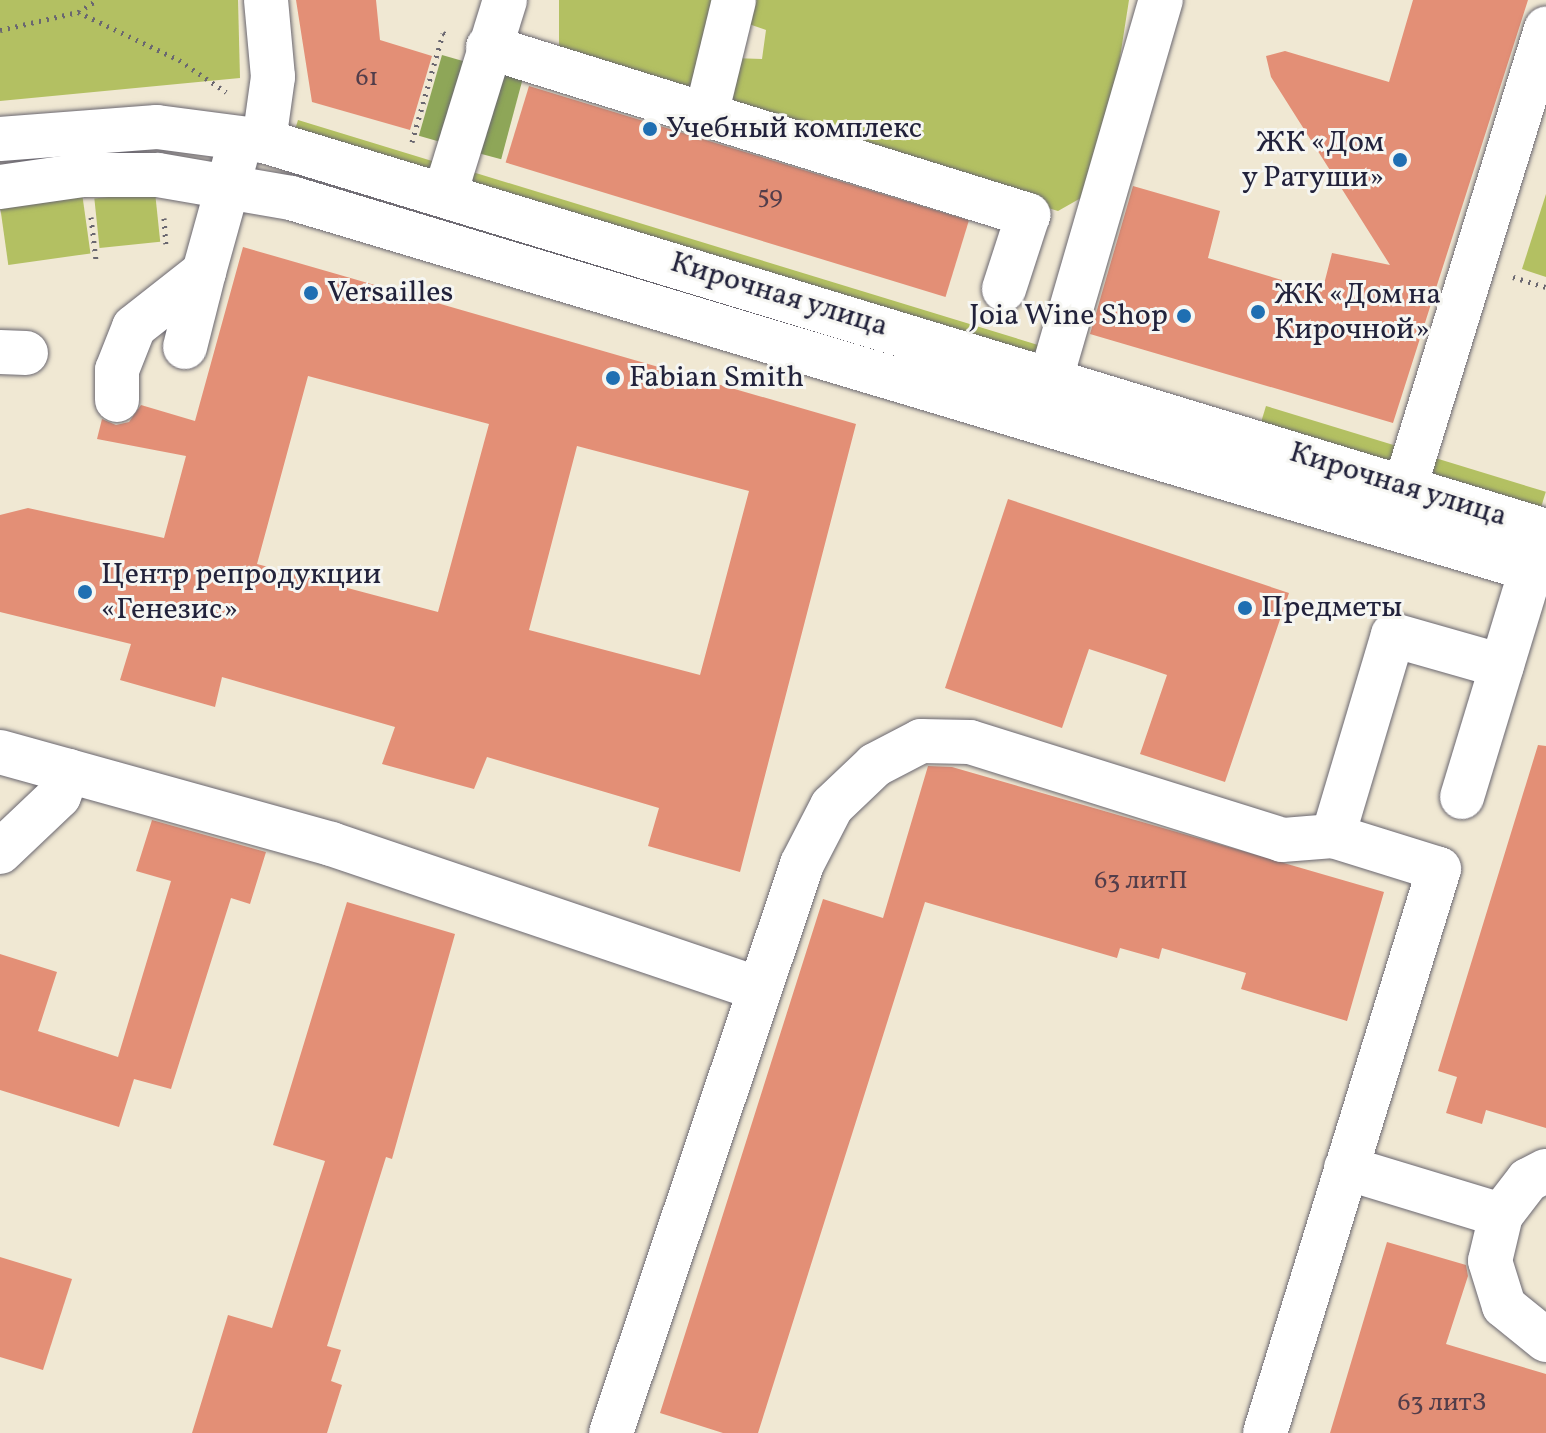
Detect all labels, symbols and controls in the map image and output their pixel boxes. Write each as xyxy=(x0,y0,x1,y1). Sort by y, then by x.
house number: 61 xyxy=(355,63,379,95)
place label: Учебный комплекс xyxy=(666,111,922,147)
marker: Учебный комплекс xyxy=(641,120,659,138)
place label: ЖК «Дом у Ратуши» xyxy=(1241,125,1384,196)
marker: ЖК «Дом у Ратуши» xyxy=(1391,151,1409,169)
house number: 59 xyxy=(757,181,783,213)
street label: Кирочная улица xyxy=(666,245,892,345)
place label: Versailles xyxy=(327,275,453,311)
place label: ЖК «Дом на Кирочной» xyxy=(1274,277,1442,348)
marker: Versailles xyxy=(302,284,320,302)
place label: Joia Wine Shop xyxy=(968,298,1168,334)
marker: ЖК «Дом на Кирочной» xyxy=(1249,303,1267,321)
marker: Joia Wine Shop xyxy=(1175,307,1193,325)
place label: Fabian Smith xyxy=(629,360,804,396)
marker: Fabian Smith xyxy=(604,369,622,387)
street label: Кирочная улица xyxy=(1285,435,1511,535)
place label: Центр репродукции «Генезис» xyxy=(101,557,381,628)
marker: Центр репродукции «Генезис» xyxy=(76,583,94,601)
place label: Предметы xyxy=(1261,590,1402,626)
marker: Предметы xyxy=(1236,599,1254,617)
house number: 63 литП xyxy=(1094,866,1188,898)
house number: 63 литЗ xyxy=(1397,1388,1487,1420)

